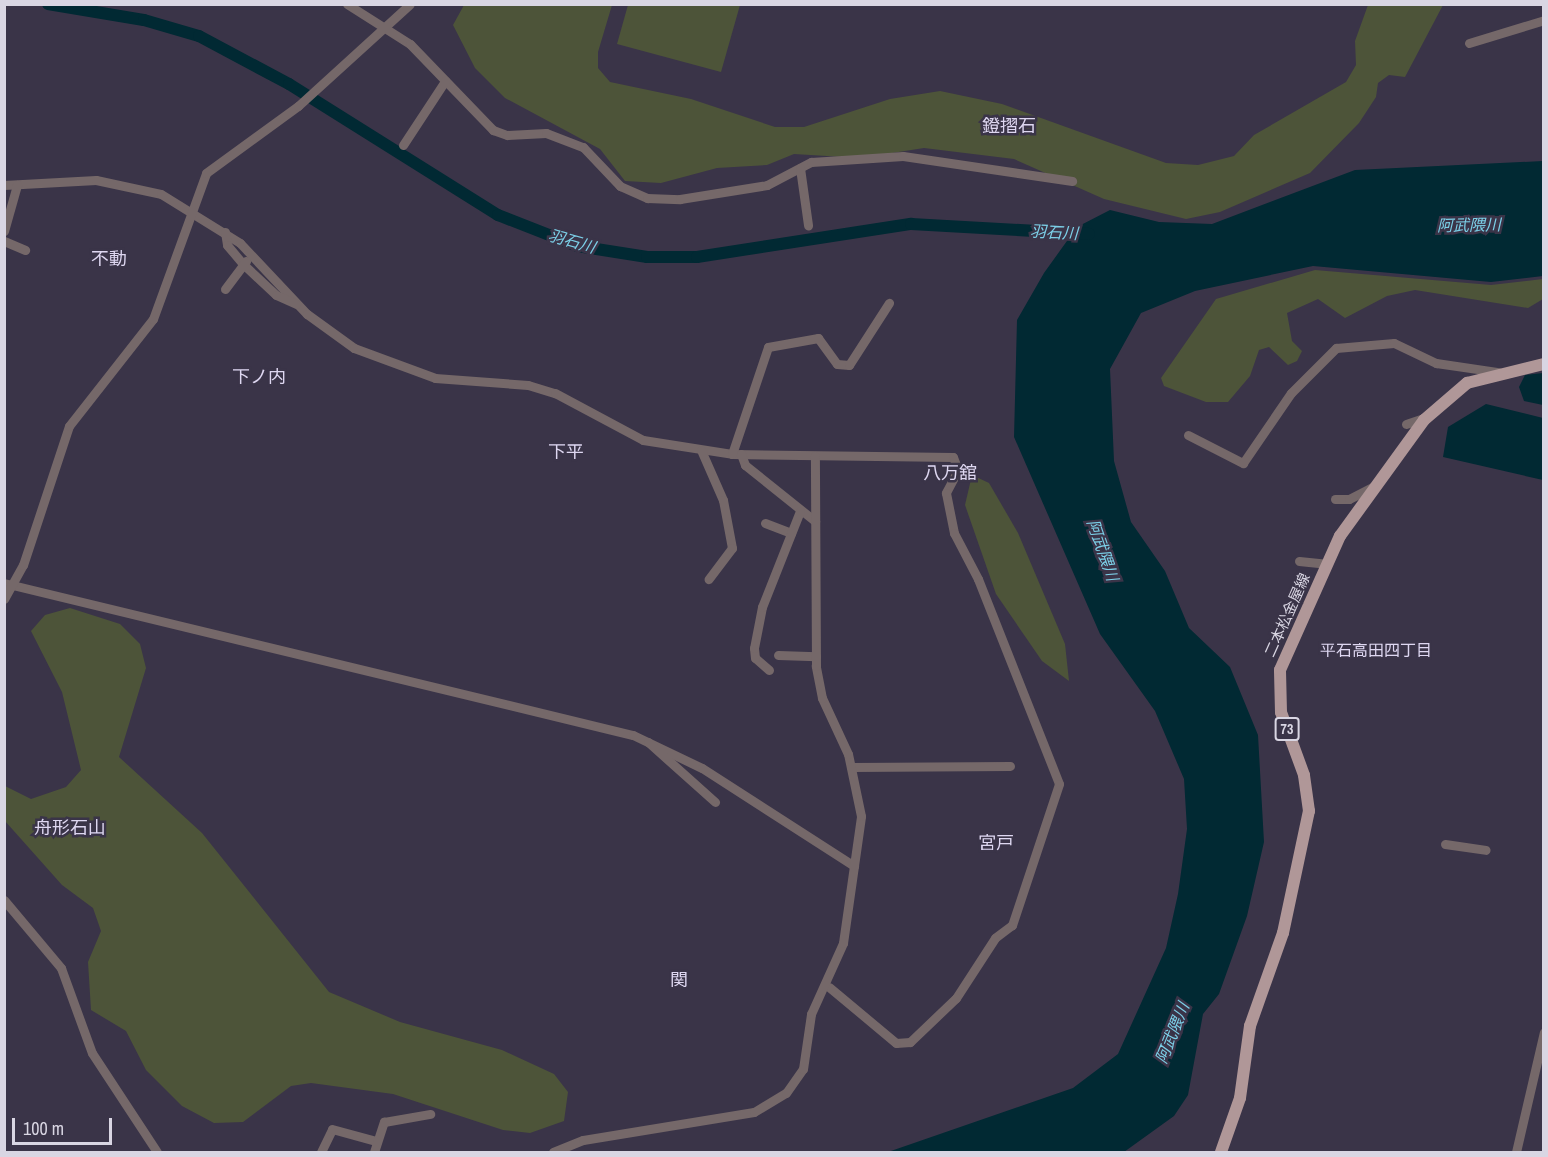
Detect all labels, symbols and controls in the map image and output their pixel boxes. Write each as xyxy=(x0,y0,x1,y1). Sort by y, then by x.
district label: 鐙摺石 xyxy=(982,115,1036,137)
water label: 阿武隈川 xyxy=(1437,215,1501,235)
water label: 羽石川 xyxy=(1030,221,1078,243)
water label: 羽石川 xyxy=(546,225,598,257)
district label: 不動 xyxy=(91,248,127,270)
district label: 下ノ内 xyxy=(232,366,286,388)
district label: 下平 xyxy=(548,441,584,463)
district label: 八万舘 xyxy=(923,462,977,484)
water label: 阿武隈川 xyxy=(1084,517,1122,583)
street label: 二本松金屋線 xyxy=(1260,570,1314,660)
district label: 平石高田四丁目 xyxy=(1320,640,1432,660)
road number: 73 xyxy=(1274,718,1300,740)
district label: 舟形石山 xyxy=(34,817,106,839)
district label: 宮戸 xyxy=(978,832,1014,854)
district label: 関 xyxy=(670,969,688,991)
water label: 阿武隈川 xyxy=(1151,1000,1193,1066)
scale bar xyxy=(15,1106,116,1144)
text: 100 m xyxy=(23,1116,64,1141)

